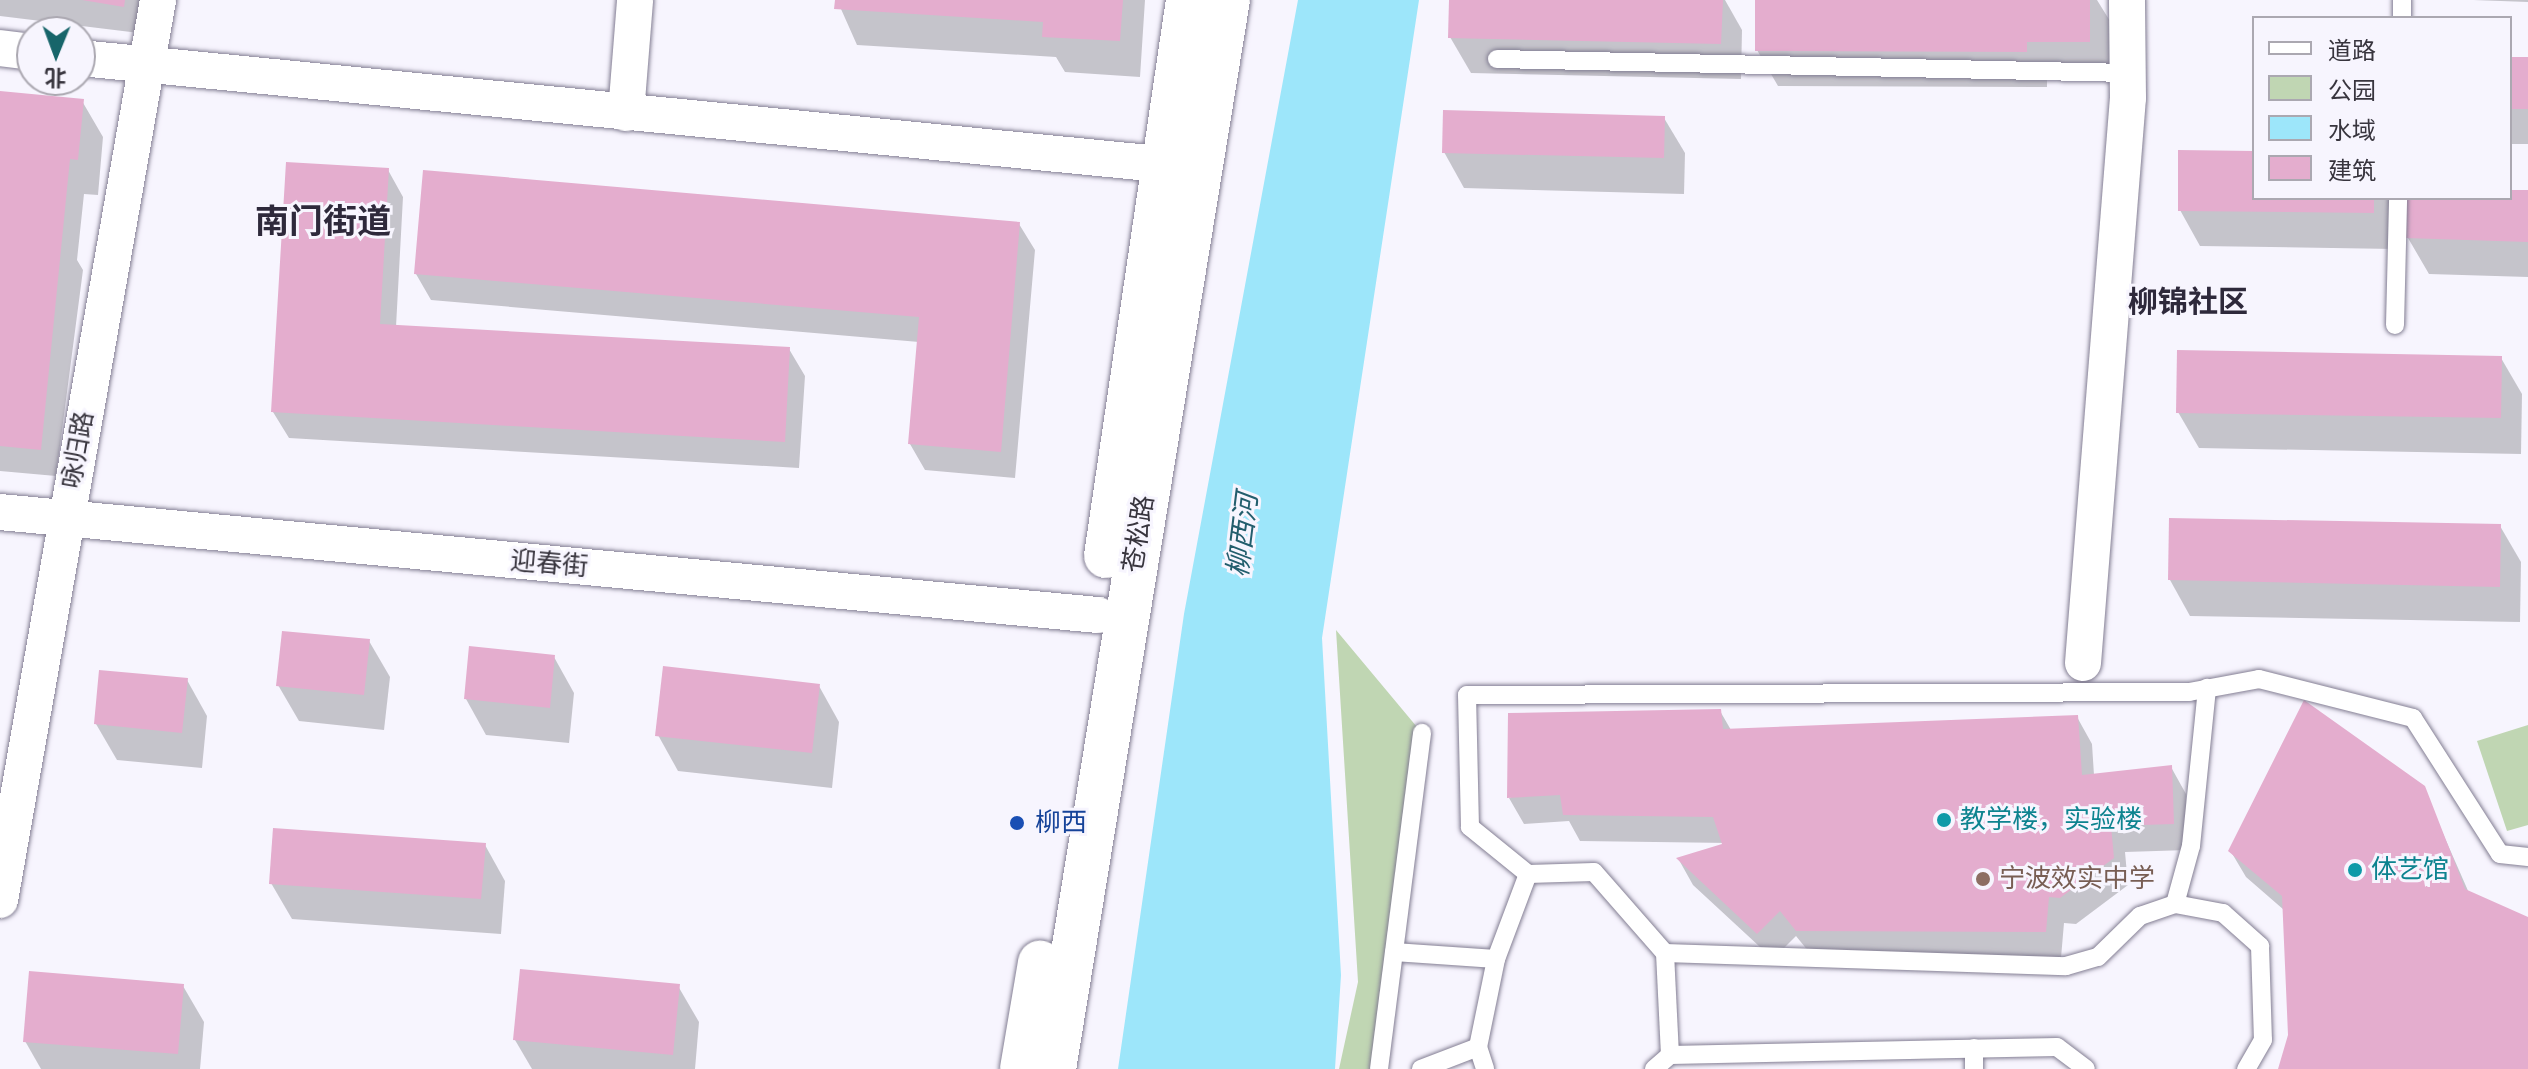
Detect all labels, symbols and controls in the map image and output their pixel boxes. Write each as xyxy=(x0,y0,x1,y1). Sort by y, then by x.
north arrow xyxy=(16,16,96,96)
legend xyxy=(2252,16,2512,200)
text: 道路 xyxy=(2328,35,2376,66)
text: 北 xyxy=(44,64,67,92)
text: 公园 xyxy=(2328,75,2376,106)
text: 水域 xyxy=(2328,115,2376,146)
text: 建筑 xyxy=(2328,155,2376,186)
district label: 南门街道 xyxy=(255,202,391,242)
district label: 柳锦社区 xyxy=(2128,284,2248,320)
street label: 咏归路 xyxy=(56,409,100,491)
water label: 柳西河 xyxy=(1220,491,1264,579)
street label: 苍松路 xyxy=(1117,493,1161,575)
street label: 迎春街 xyxy=(509,545,589,583)
place label: 教学楼，实验楼 xyxy=(1960,804,2142,836)
place label: 柳西 xyxy=(1035,807,1087,839)
marker: 教学楼，实验楼 xyxy=(1935,811,1953,829)
marker: 柳西 xyxy=(1006,812,1028,834)
place label: 体艺馆 xyxy=(2371,854,2449,886)
marker: 体艺馆 xyxy=(2346,861,2364,879)
place label: 宁波效实中学 xyxy=(1999,863,2155,895)
marker: 宁波效实中学 xyxy=(1974,870,1992,888)

